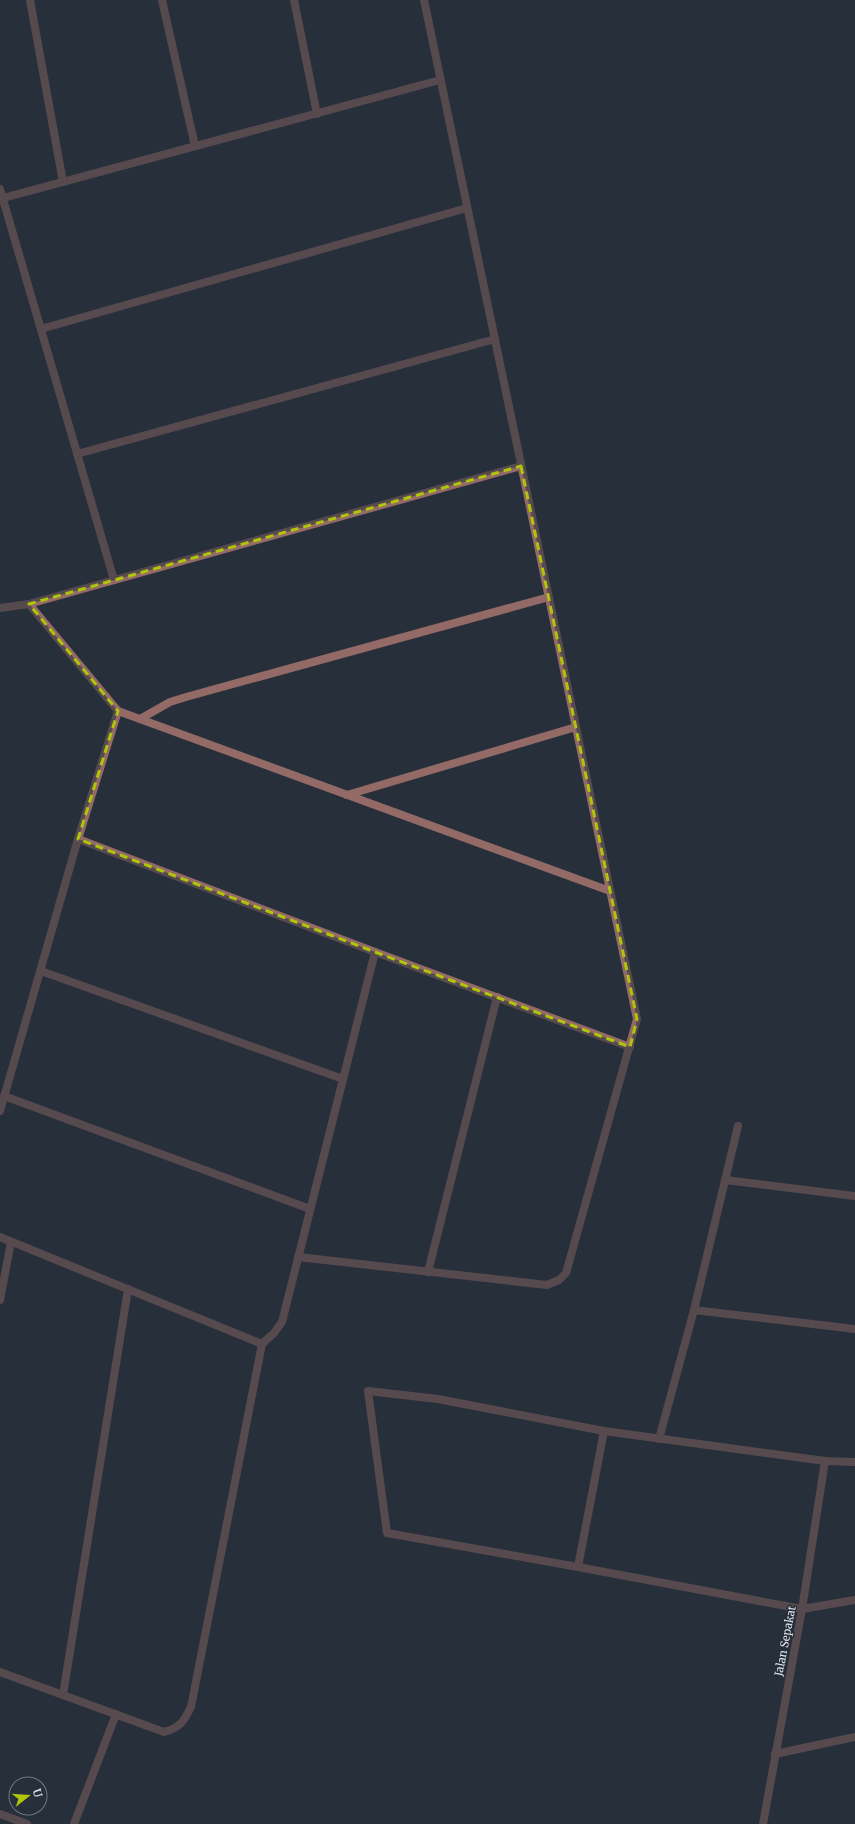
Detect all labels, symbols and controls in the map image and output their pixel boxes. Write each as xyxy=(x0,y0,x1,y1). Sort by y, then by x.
street label: Jalan Sepakat xyxy=(771,1604,799,1678)
north arrow xyxy=(8,1776,48,1816)
text: U xyxy=(30,1787,46,1800)

